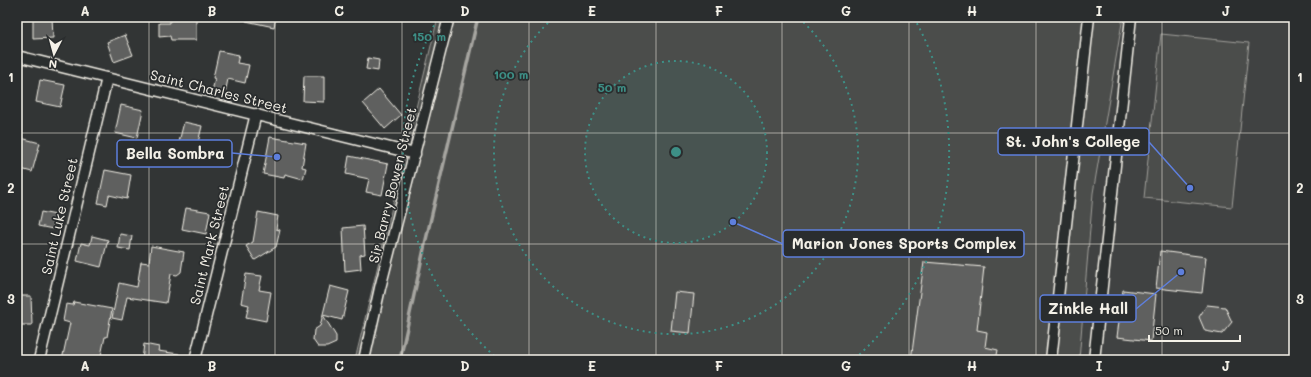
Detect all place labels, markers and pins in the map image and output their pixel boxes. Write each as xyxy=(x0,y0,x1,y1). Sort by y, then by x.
callout: St. John's College xyxy=(998,128,1149,155)
callout: Bella Sombra xyxy=(117,140,232,167)
centre of rings xyxy=(669,145,683,159)
callout: Marion Jones Sports Complex xyxy=(783,230,1024,257)
callout: Zinkle Hall xyxy=(1040,295,1136,322)

